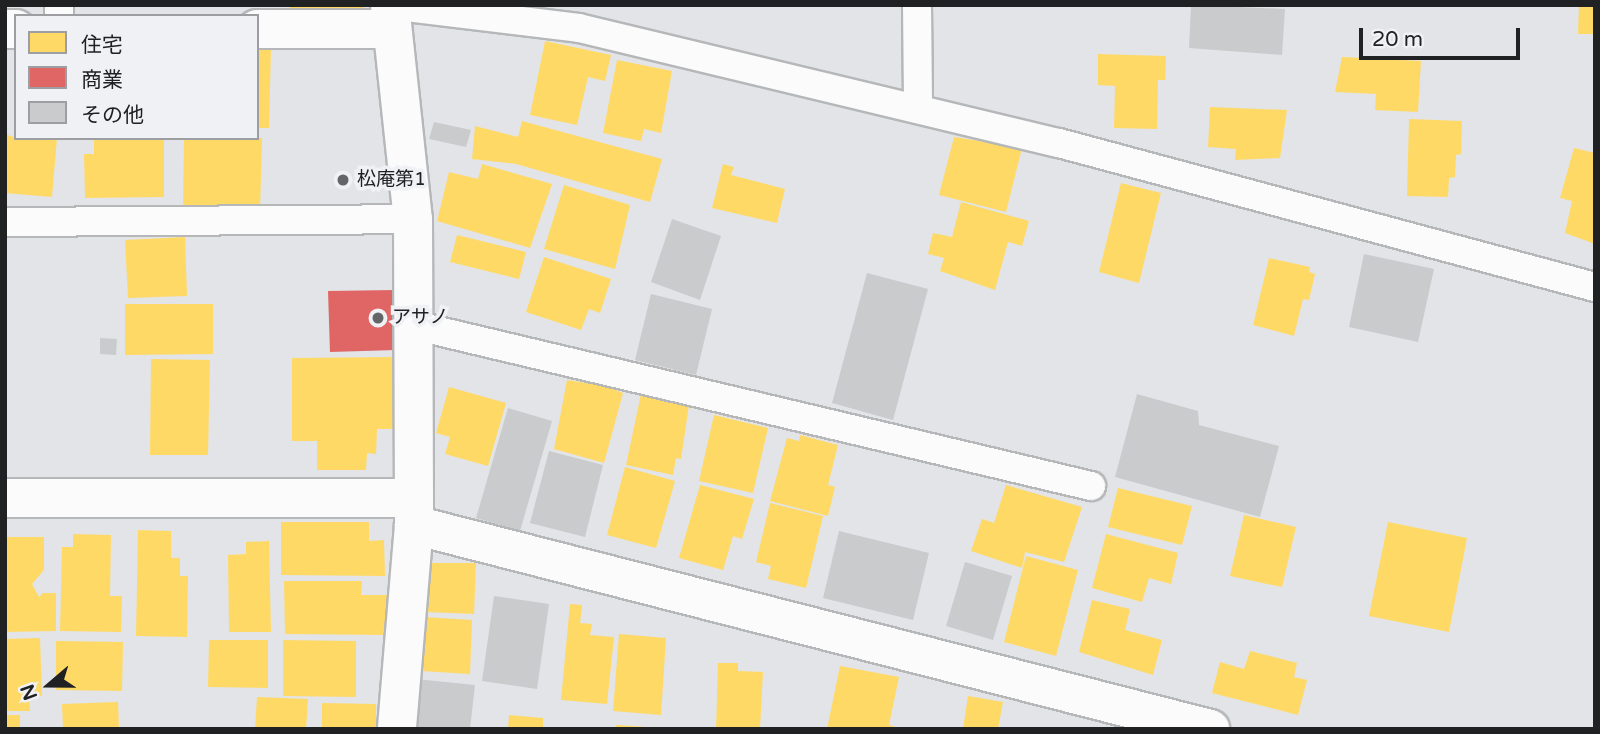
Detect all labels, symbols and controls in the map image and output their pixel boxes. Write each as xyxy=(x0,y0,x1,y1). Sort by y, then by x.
legend xyxy=(14,14,259,140)
scale bar xyxy=(1362,14,1523,58)
text: 20 m xyxy=(1372,27,1423,52)
text: 住宅 xyxy=(81,33,123,58)
text: 商業 xyxy=(81,68,123,93)
text: その他 xyxy=(81,103,144,128)
place label: 松庵第1 xyxy=(357,169,426,191)
marker: 松庵第1 xyxy=(335,172,351,188)
place label: アサノ xyxy=(392,307,449,329)
marker: アサノ xyxy=(370,310,386,326)
north arrow xyxy=(14,650,84,720)
text: N xyxy=(16,681,42,703)

